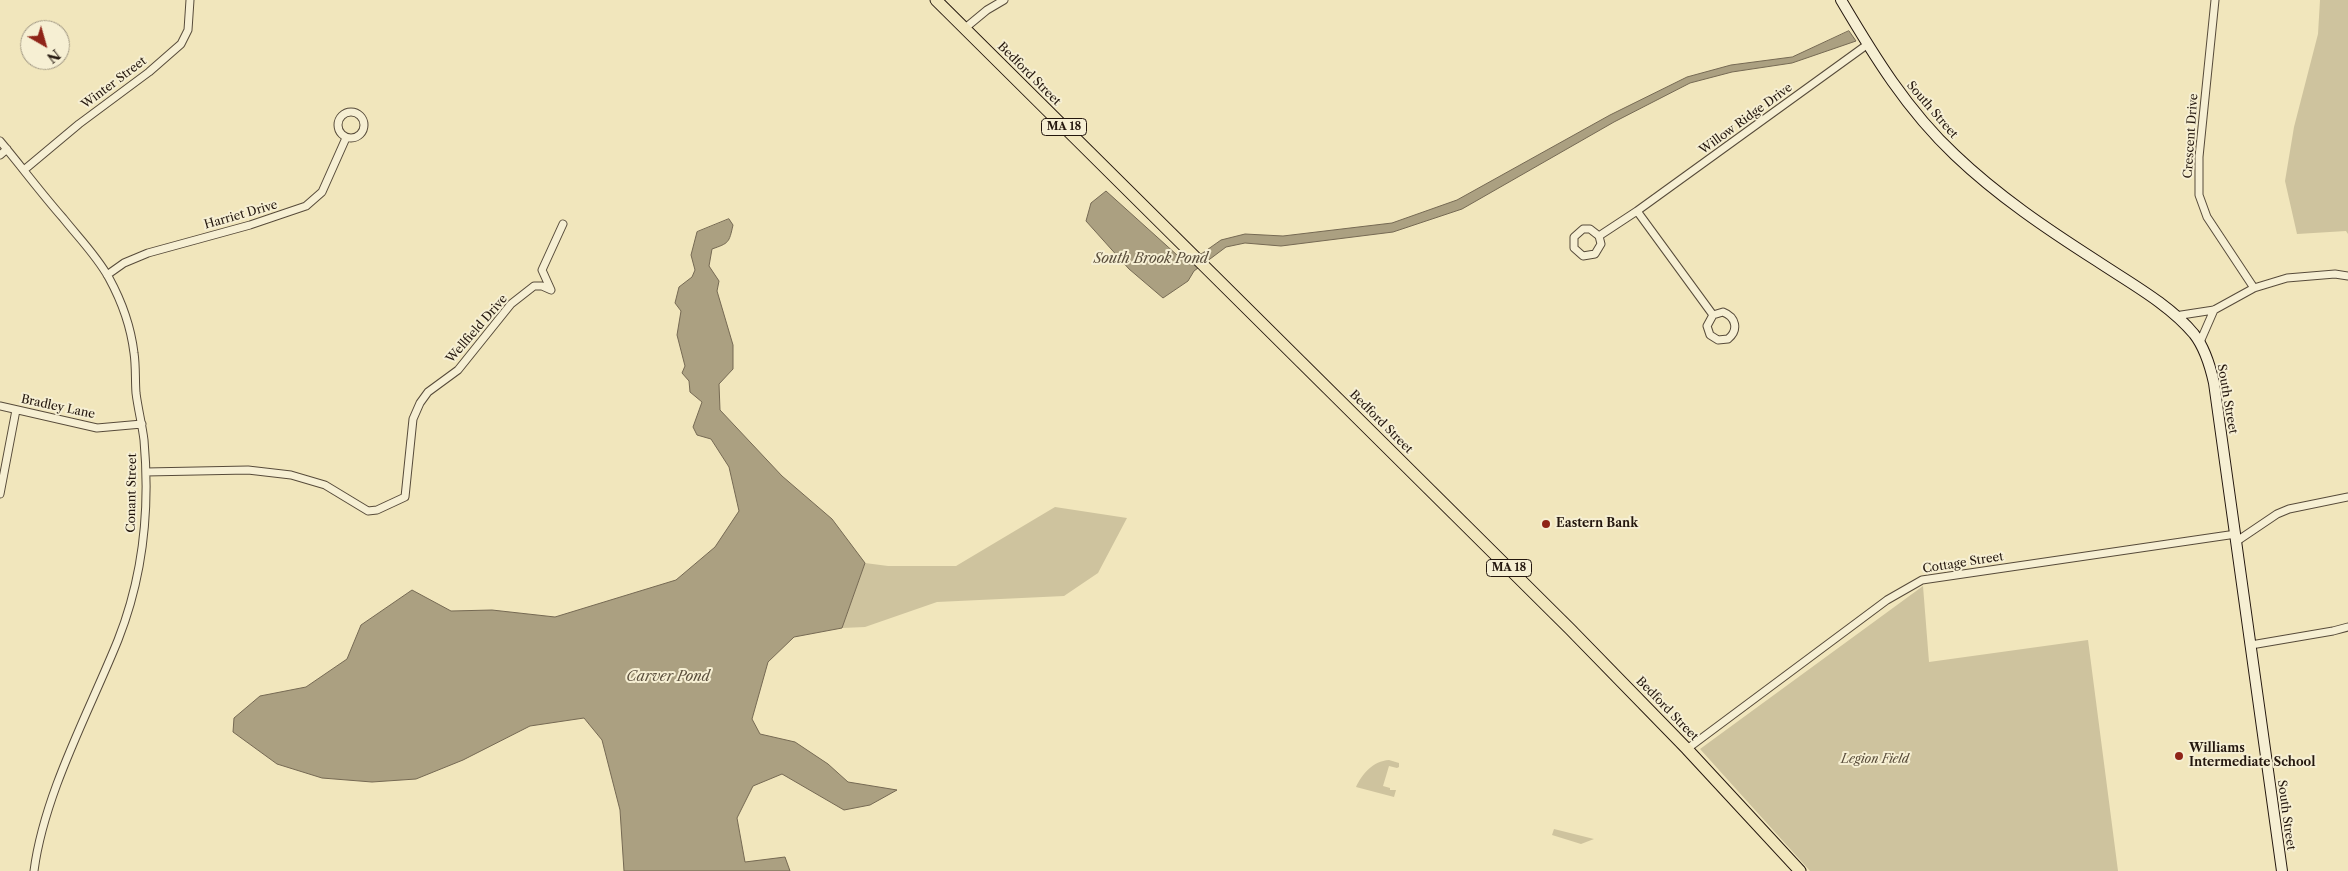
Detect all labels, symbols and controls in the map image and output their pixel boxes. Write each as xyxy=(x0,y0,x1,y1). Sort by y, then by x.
north arrow xyxy=(20,20,70,70)
street label: Bedford Street xyxy=(994,39,1064,109)
text: N xyxy=(43,45,64,67)
street label: Winter Street xyxy=(79,54,149,112)
street label: South Street xyxy=(1903,79,1961,141)
street label: Willow Ridge Drive xyxy=(1697,81,1795,157)
street label: Crescent Drive xyxy=(2181,93,2201,179)
road number: MA 18 xyxy=(1042,118,1086,136)
street label: Harriet Drive xyxy=(203,198,279,232)
water label: South Brook Pond xyxy=(1094,251,1208,267)
street label: Wellfield Drive xyxy=(444,292,510,366)
street label: South Street xyxy=(2214,363,2240,435)
street label: Bedford Street xyxy=(1346,387,1416,457)
street label: Bradley Lane xyxy=(20,392,96,422)
street label: Conant Street xyxy=(124,453,140,533)
place label: Eastern Bank xyxy=(1556,517,1638,531)
marker: Eastern Bank xyxy=(1540,518,1552,530)
street label: Cottage Street xyxy=(1922,550,2004,576)
road number: MA 18 xyxy=(1486,560,1532,576)
water label: Carver Pond xyxy=(626,669,710,685)
street label: Bedford Street xyxy=(1633,674,1701,744)
place label: Williams Intermediate School xyxy=(2189,742,2315,770)
marker: Williams Intermediate School xyxy=(2173,750,2185,762)
park label: Legion Field xyxy=(1841,753,1909,767)
street label: South Street xyxy=(2274,779,2298,851)

